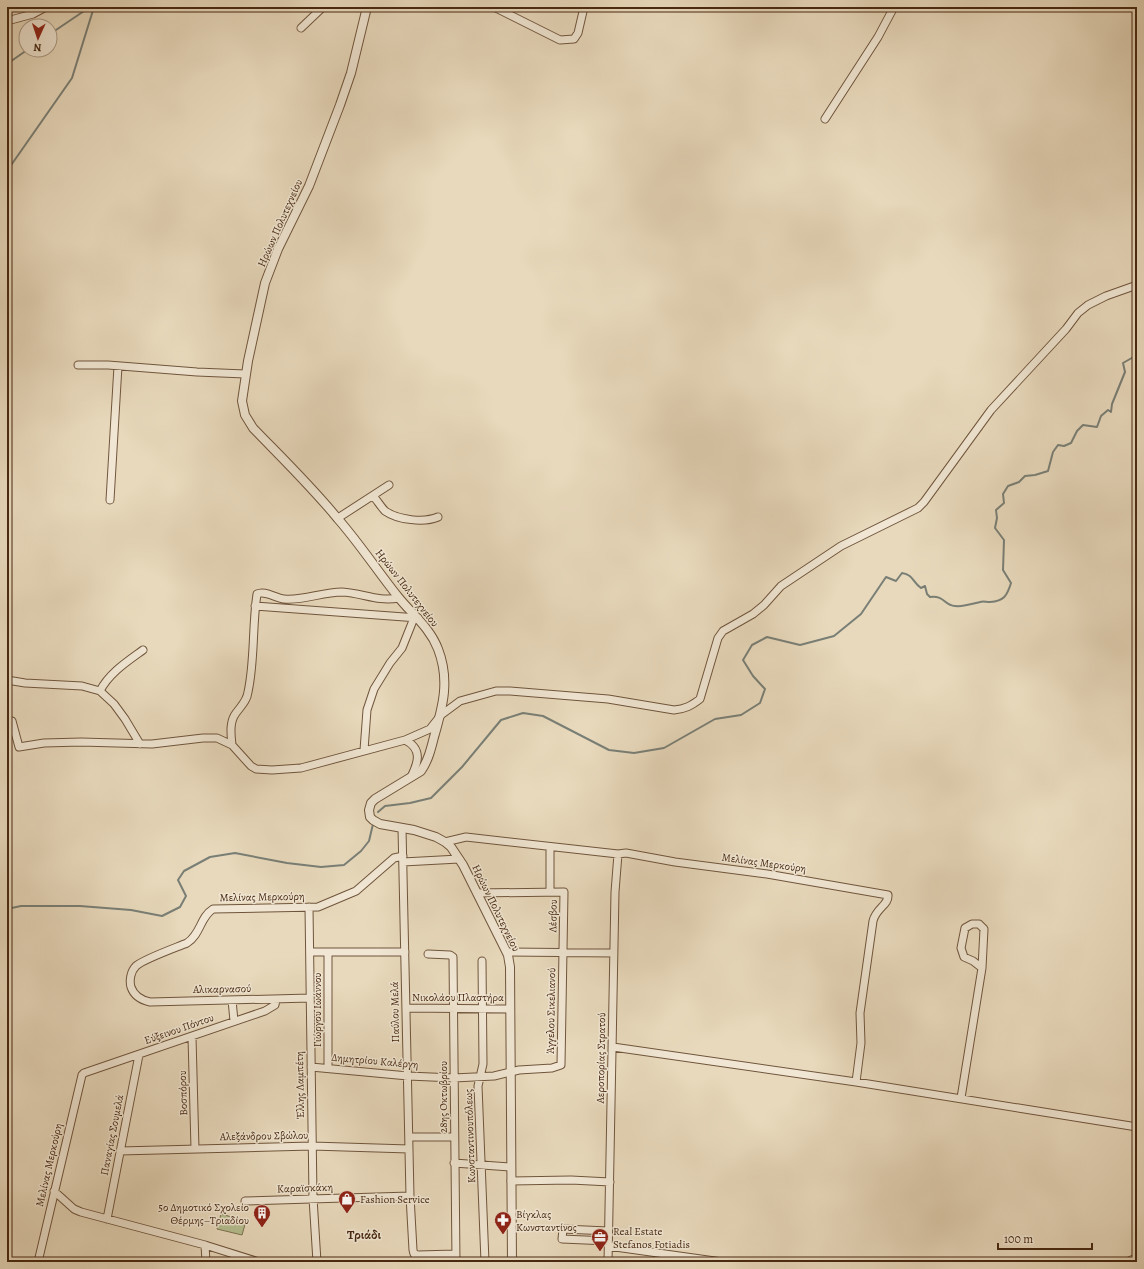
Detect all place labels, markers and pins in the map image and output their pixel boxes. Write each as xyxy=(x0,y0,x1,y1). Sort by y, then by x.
shop icon: Fashion Service xyxy=(337,1189,357,1214)
place label: Fashion Service xyxy=(360,1192,430,1207)
place label: 5ο Δημοτικό Σχολείο Θέρμης–Τριαδίου xyxy=(158,1200,249,1228)
building icon: 5ο Δημοτικό Σχολείο Θέρμης–Τριαδίου xyxy=(252,1203,272,1228)
place label: Βίγκλας Κωνσταντίνος xyxy=(516,1207,577,1235)
pharmacy icon: Βίγκλας Κωνσταντίνος xyxy=(493,1210,513,1235)
place label: Real Estate Stefanos Fotiadis xyxy=(613,1224,690,1252)
office icon: Real Estate Stefanos Fotiadis xyxy=(590,1227,610,1252)

